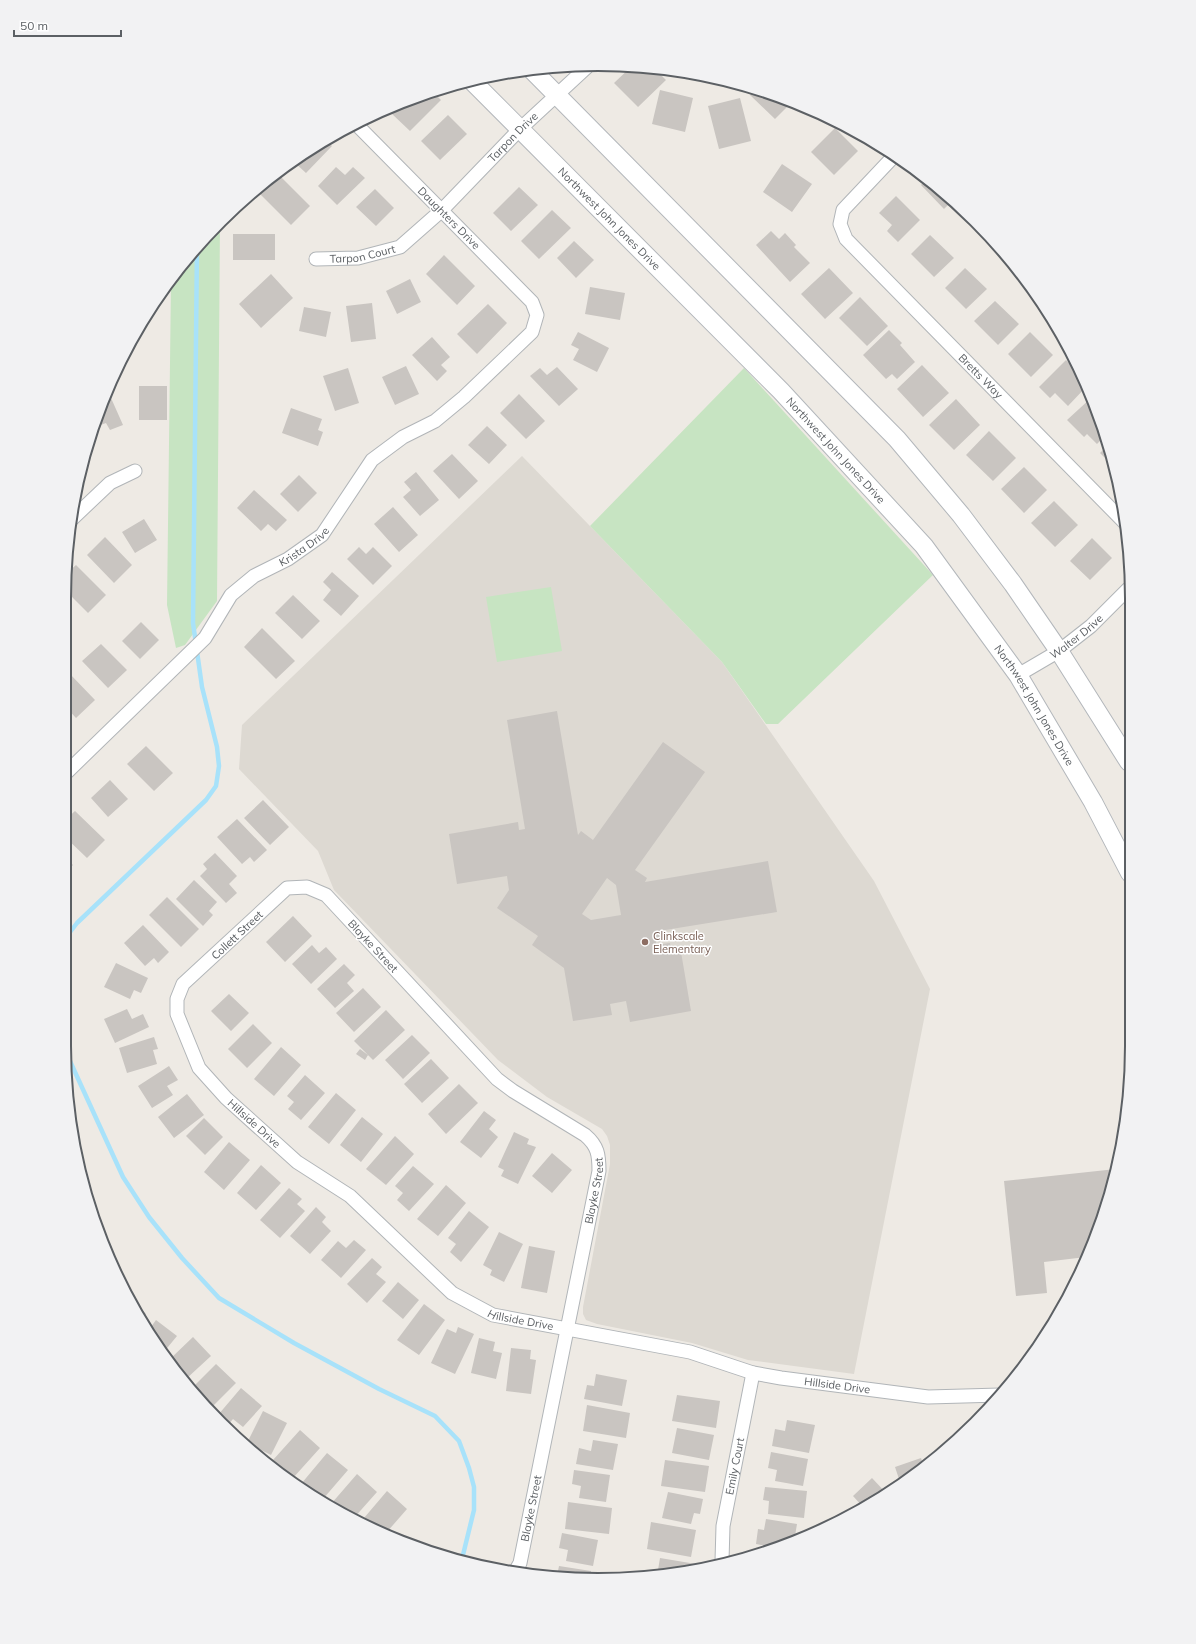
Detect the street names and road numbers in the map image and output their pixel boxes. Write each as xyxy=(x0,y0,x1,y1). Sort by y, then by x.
street label: Tarpon Drive xyxy=(485,109,541,165)
street label: Northwest John Jones Drive xyxy=(555,164,664,273)
street label: Daughters Drive xyxy=(415,184,483,252)
street label: Tarpon Court xyxy=(330,241,397,266)
street label: Bretts Way xyxy=(956,351,1006,402)
street label: Northwest John Jones Drive xyxy=(783,394,888,506)
street label: Krista Drive xyxy=(277,524,332,569)
street label: Walter Drive xyxy=(1047,611,1106,662)
street label: Northwest John Jones Drive xyxy=(991,642,1077,768)
street label: Collett Street xyxy=(208,907,266,962)
street label: Blayke Street xyxy=(345,917,401,975)
street label: Hillside Drive xyxy=(225,1096,284,1151)
street label: Blayke Street xyxy=(581,1157,606,1225)
street label: Hillside Drive xyxy=(485,1306,555,1333)
street label: Hillside Drive xyxy=(803,1374,871,1396)
street label: Emily Court xyxy=(722,1436,747,1496)
street label: Blayke Street xyxy=(517,1474,545,1543)

